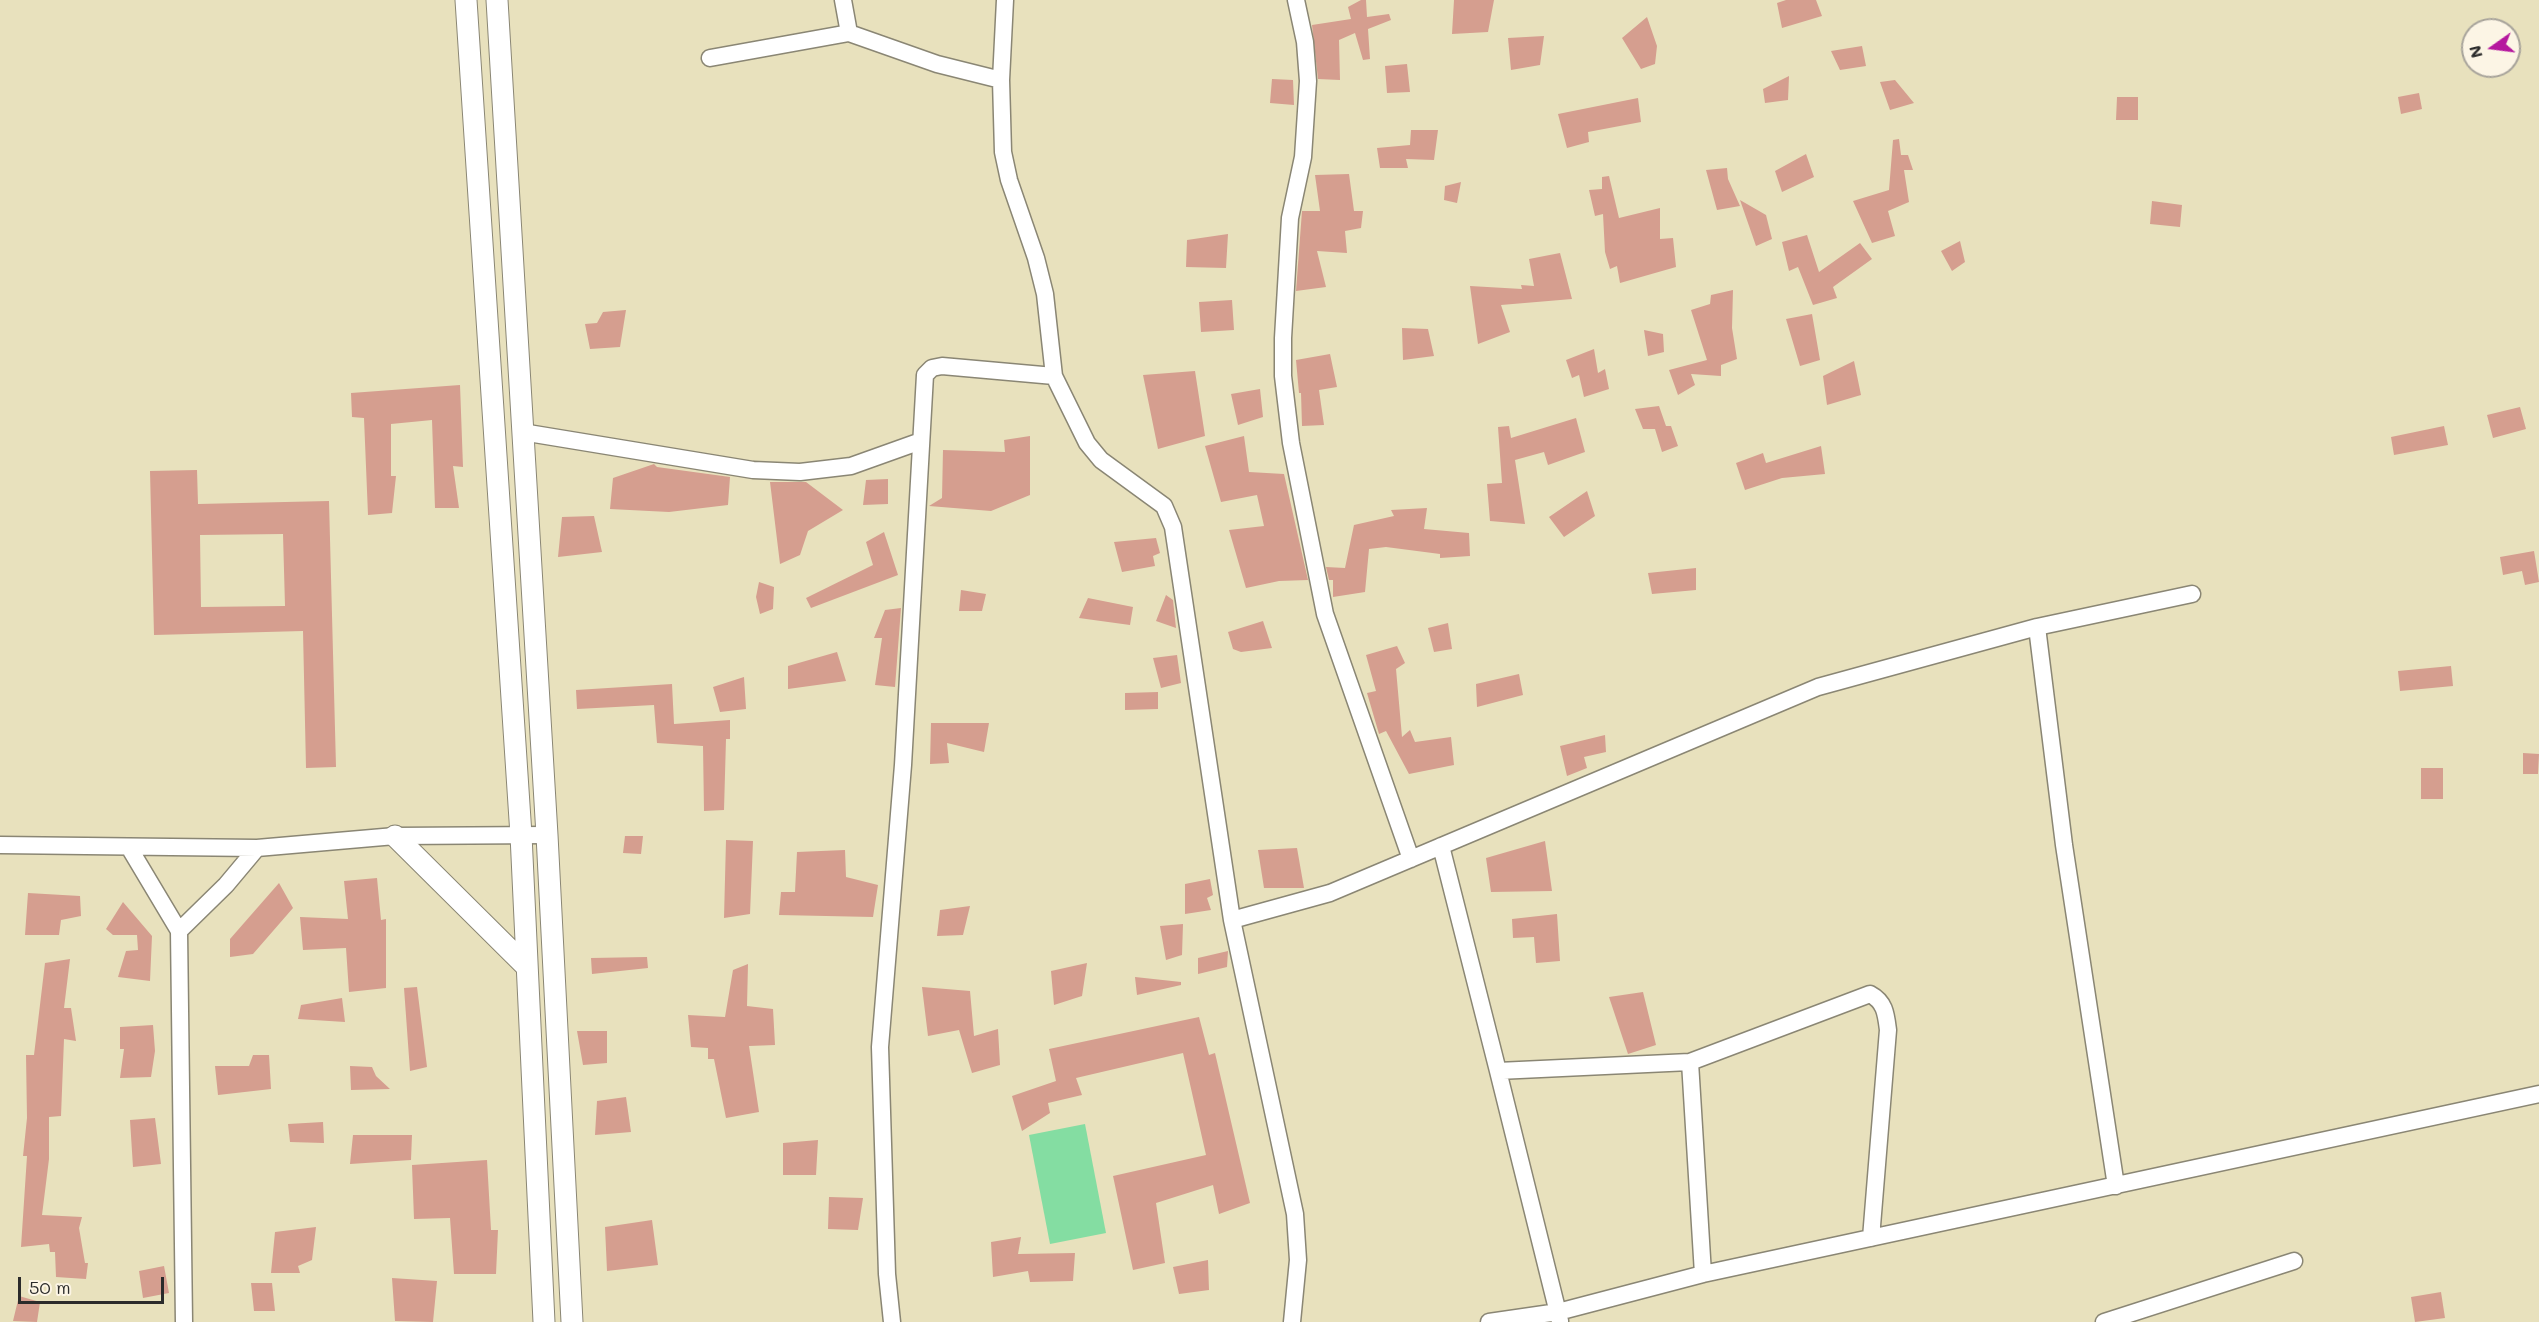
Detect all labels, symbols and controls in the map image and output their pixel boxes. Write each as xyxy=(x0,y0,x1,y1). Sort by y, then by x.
north arrow xyxy=(2461,18,2521,78)
text: N xyxy=(2463,44,2487,60)
scale bar xyxy=(21,1265,166,1303)
text: 50 m xyxy=(29,1275,71,1299)

